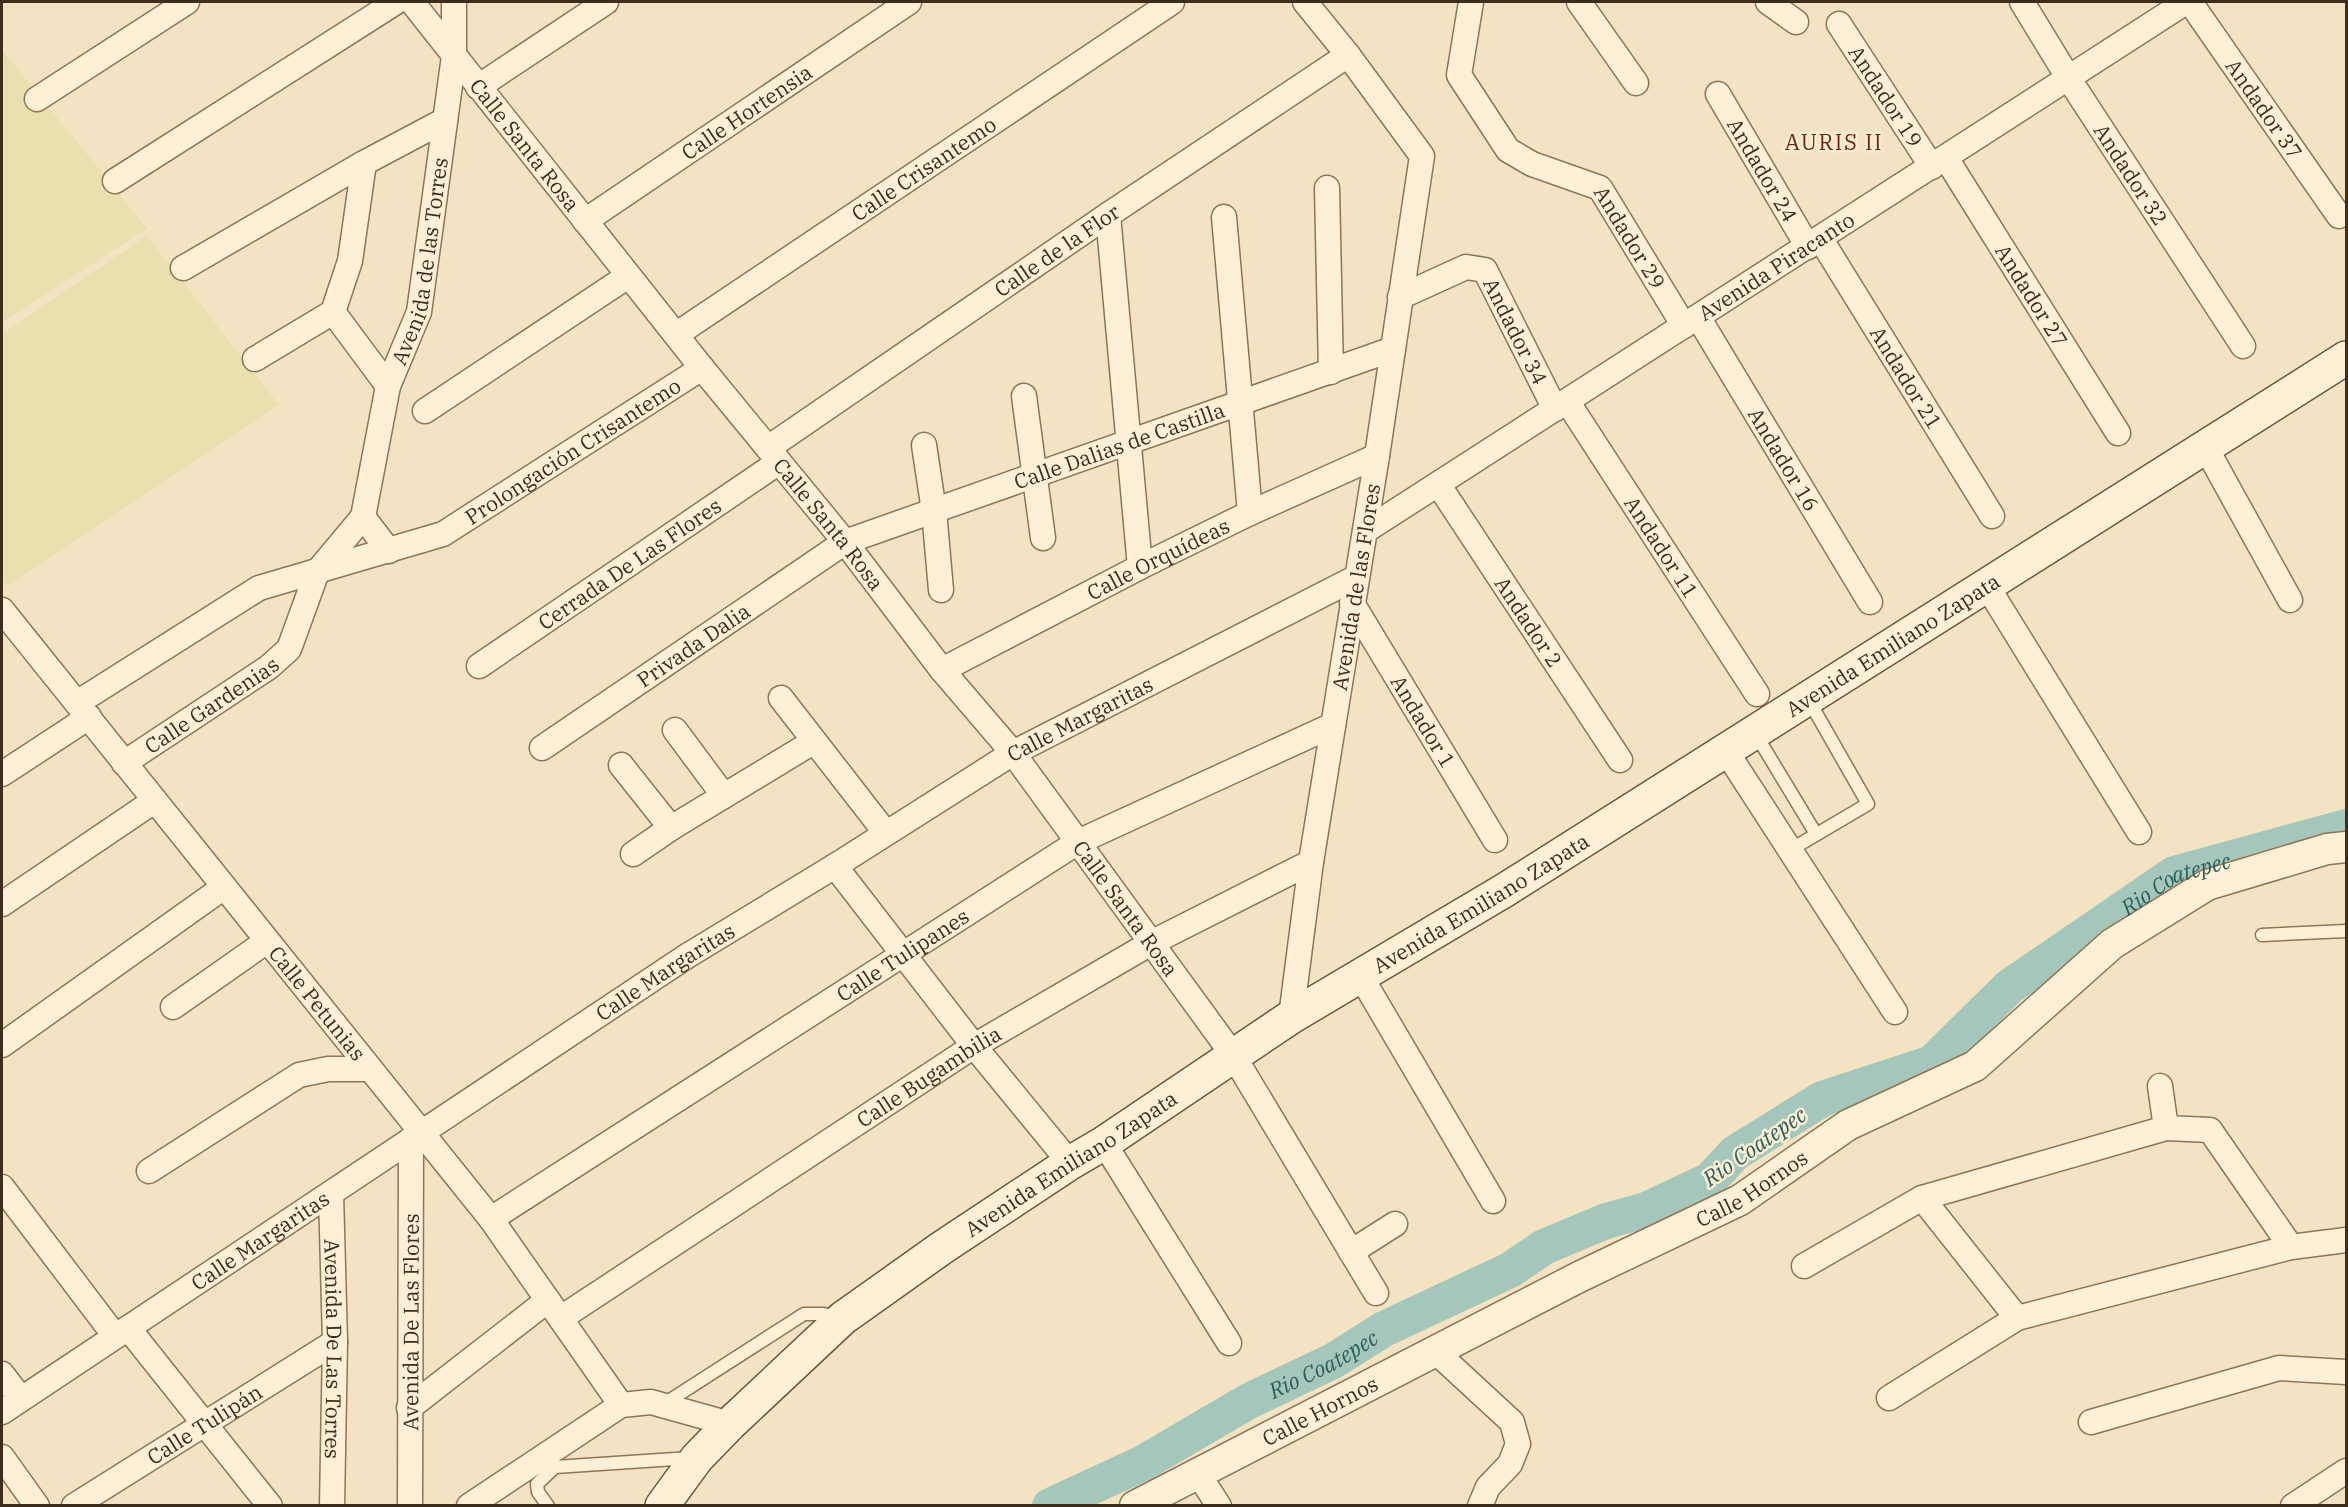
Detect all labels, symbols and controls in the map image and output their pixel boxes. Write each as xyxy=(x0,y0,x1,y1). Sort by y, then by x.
street label: Andador 19 xyxy=(1842,40,1929,152)
street label: Andador 37 xyxy=(2220,53,2309,164)
street label: Calle Hortensia xyxy=(676,58,817,166)
street label: Calle Santa Rosa xyxy=(464,72,586,217)
street label: Calle Crisantemo xyxy=(846,110,1001,227)
street label: Andador 24 xyxy=(1721,113,1804,227)
street label: Andador 32 xyxy=(2088,118,2175,231)
district label: AURIS II xyxy=(1785,127,1883,156)
street label: Avenida de las Torres xyxy=(384,156,454,369)
street label: Andador 29 xyxy=(1588,180,1672,294)
street label: Calle de la Flor xyxy=(989,197,1125,303)
street label: Avenida Piracanto xyxy=(1692,205,1860,327)
street label: Andador 27 xyxy=(1989,239,2075,352)
street label: Andador 34 xyxy=(1477,273,1554,389)
street label: Andador 21 xyxy=(1864,321,1949,434)
street label: Prolongación Crisantemo xyxy=(459,371,686,530)
street label: Calle Dalias de Castilla xyxy=(1010,395,1228,495)
street label: Andador 16 xyxy=(1742,402,1826,516)
street label: Calle Santa Rosa xyxy=(767,452,890,596)
street label: Avenida de las Flores xyxy=(1325,481,1386,692)
street label: Cerrada De Las Flores xyxy=(532,491,727,636)
street label: Andador 11 xyxy=(1618,491,1705,603)
street label: Calle Orquídeas xyxy=(1082,511,1234,606)
street label: Avenida Emiliano Zapata xyxy=(1780,567,2005,723)
street label: Andador 2 xyxy=(1489,571,1569,673)
street label: Privada Dalia xyxy=(631,597,755,694)
street label: Calle Gardenias xyxy=(139,651,285,760)
street label: Calle Margaritas xyxy=(1002,670,1158,768)
street label: Andador 1 xyxy=(1385,670,1462,773)
street label: Avenida Emiliano Zapata xyxy=(1368,826,1594,979)
street label: Calle Santa Rosa xyxy=(1067,834,1185,982)
water label: Rio Coatepec xyxy=(2114,845,2234,922)
street label: Calle Tulipanes xyxy=(831,902,974,1008)
street label: Calle Margaritas xyxy=(590,916,740,1027)
street label: Calle Petunias xyxy=(263,940,372,1066)
street label: Calle Bugambilia xyxy=(851,1019,1006,1134)
street label: Avenida Emiliano Zapata xyxy=(959,1084,1182,1243)
water label: Rio Coatepec xyxy=(1696,1099,1812,1193)
street label: Calle Hornos xyxy=(1691,1143,1813,1233)
street label: Calle Margaritas xyxy=(185,1184,335,1296)
street label: Avenida De Las Flores xyxy=(396,1213,425,1431)
street label: Avenida De Las Torres xyxy=(318,1239,349,1459)
water label: Rio Coatepec xyxy=(1262,1322,1383,1405)
street label: Calle Hornos xyxy=(1257,1369,1383,1452)
street label: Calle Tulipán xyxy=(142,1377,267,1471)

